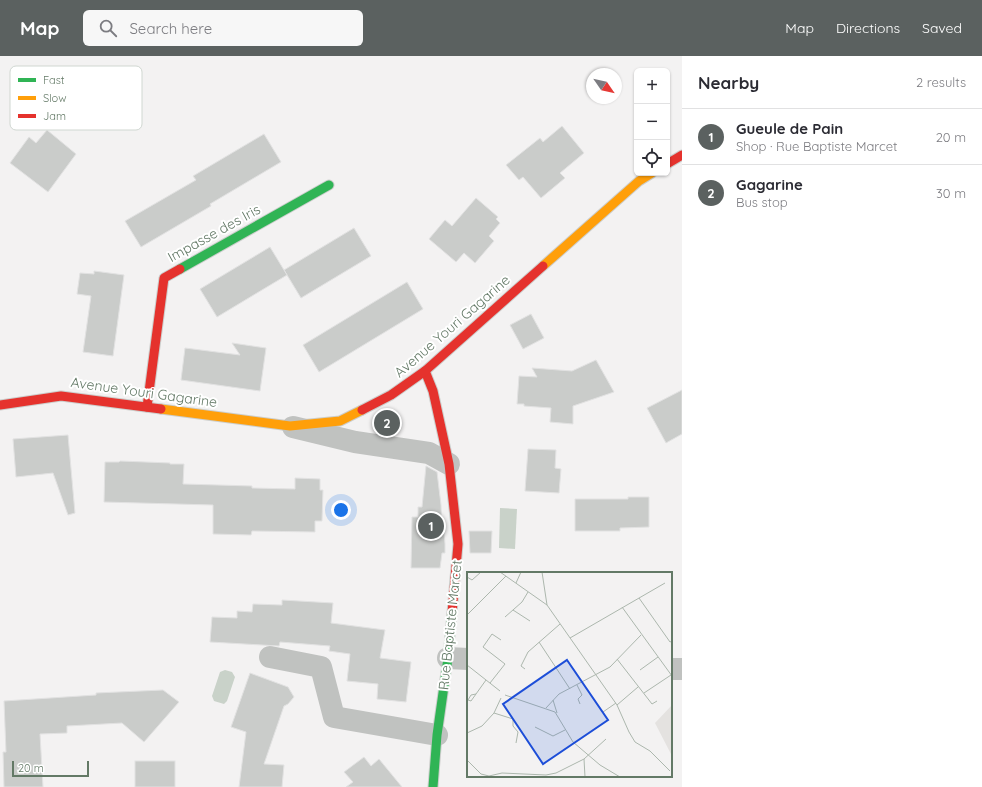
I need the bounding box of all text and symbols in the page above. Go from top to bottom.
search box [83,10,363,46]
text: Map [20,16,59,40]
icon: search [97,17,119,39]
text: Search here [129,19,212,38]
text: Map [785,19,814,37]
text: Directions [836,19,900,37]
text: Saved [922,19,962,37]
legend [10,66,142,130]
north arrow [586,68,622,104]
map controls [634,68,670,176]
button: + [634,68,670,104]
text: Nearby [698,72,759,93]
text: Fast [43,73,65,87]
text: 2 results [916,74,966,90]
text: Slow [43,91,67,105]
button: − [634,104,670,140]
text: Jam [43,109,66,123]
text: Gueule de Pain [736,119,843,138]
text: 1 [708,129,714,145]
text: 20 m [936,129,966,145]
text: Shop · Rue Baptiste Marcet [736,138,898,154]
button: locate [634,140,670,176]
text: Gagarine [736,175,803,194]
text: 2 [707,185,715,201]
text: 30 m [936,185,966,201]
text: Bus stop [736,194,788,210]
street label: Impasse des Iris [164,200,264,266]
street label: Avenue Youri Gagarine [390,271,514,381]
street label: Avenue Youri Gagarine [70,373,218,411]
pin: 2 [374,408,400,438]
your location [331,500,351,520]
pin: 1 [418,511,444,541]
street label: Rue Baptiste Marcet [434,559,466,691]
inset map [467,572,672,777]
scale bar [12,759,89,778]
text: 20 m [18,761,44,775]

